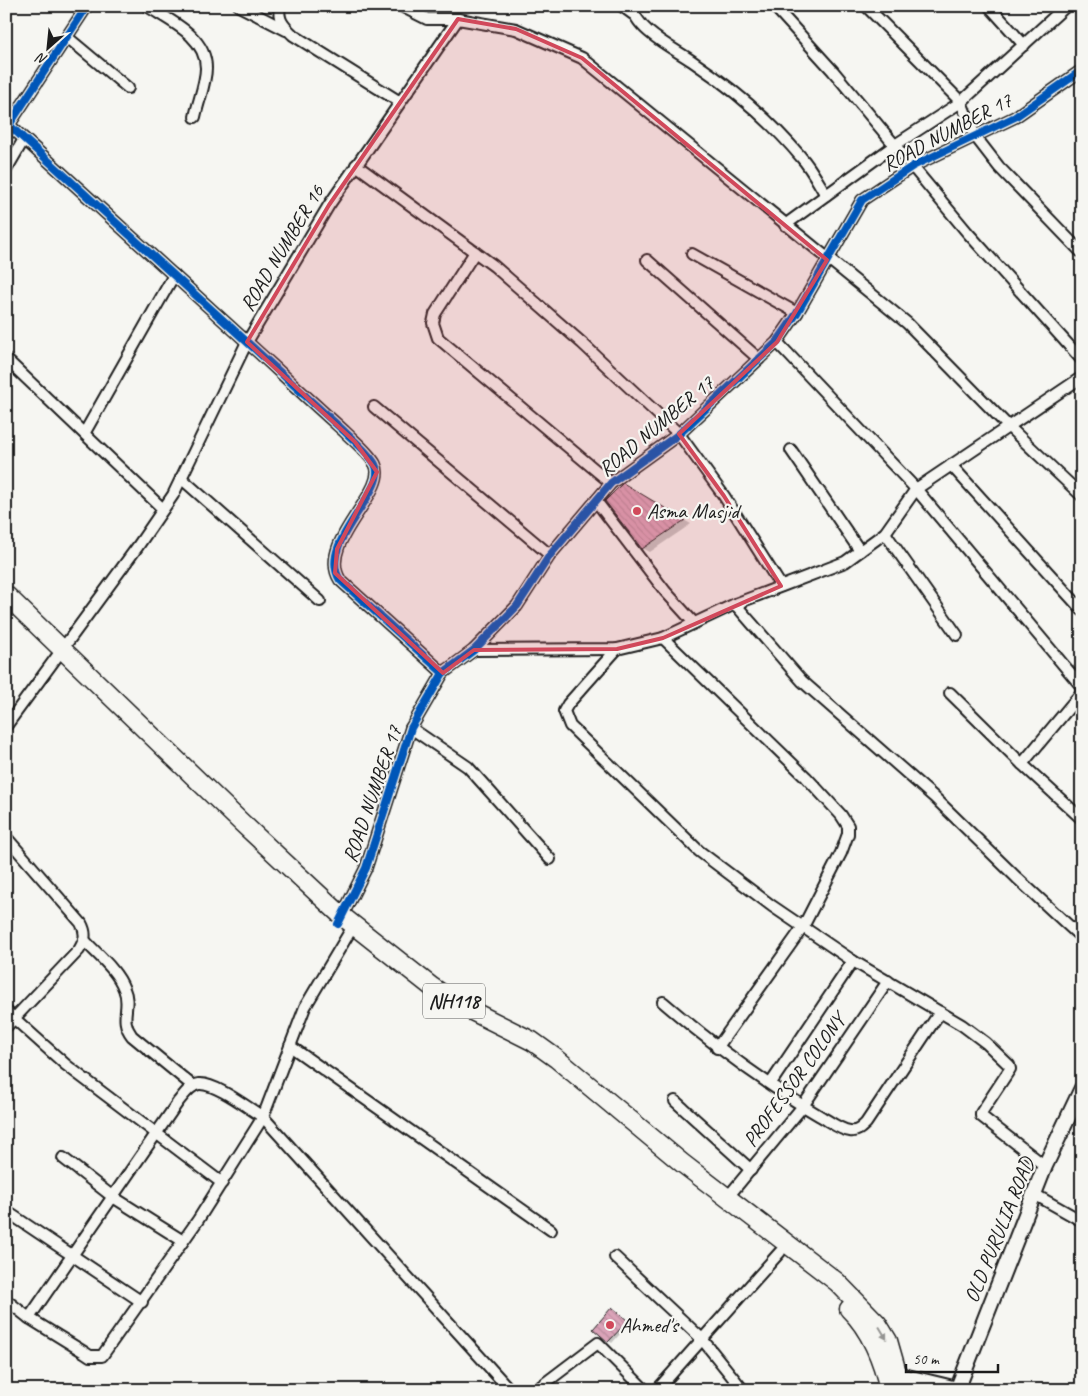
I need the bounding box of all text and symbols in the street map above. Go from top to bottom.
north arrow [22,22,72,72]
text: N [33,49,50,69]
street label: ROAD NUMBER 17 [878,86,1017,177]
street label: ROAD NUMBER 16 [234,180,330,316]
street label: ROAD NUMBER 17 [593,369,720,482]
place label: Asma Masjid [647,498,743,524]
marker: Asma Masjid [631,505,643,517]
street label: ROAD NUMBER 17 [336,721,408,866]
road number: NH118 [423,984,485,1018]
street label: PROFESSOR COLONY [737,1005,854,1152]
street label: OLD PURULIA ROAD [958,1152,1041,1306]
place label: Ahmed's [620,1312,680,1338]
marker: Ahmed's [604,1319,616,1331]
one-way arrow [879,1327,888,1340]
scale bar [906,1341,998,1373]
text: 50 m [913,1350,940,1369]

